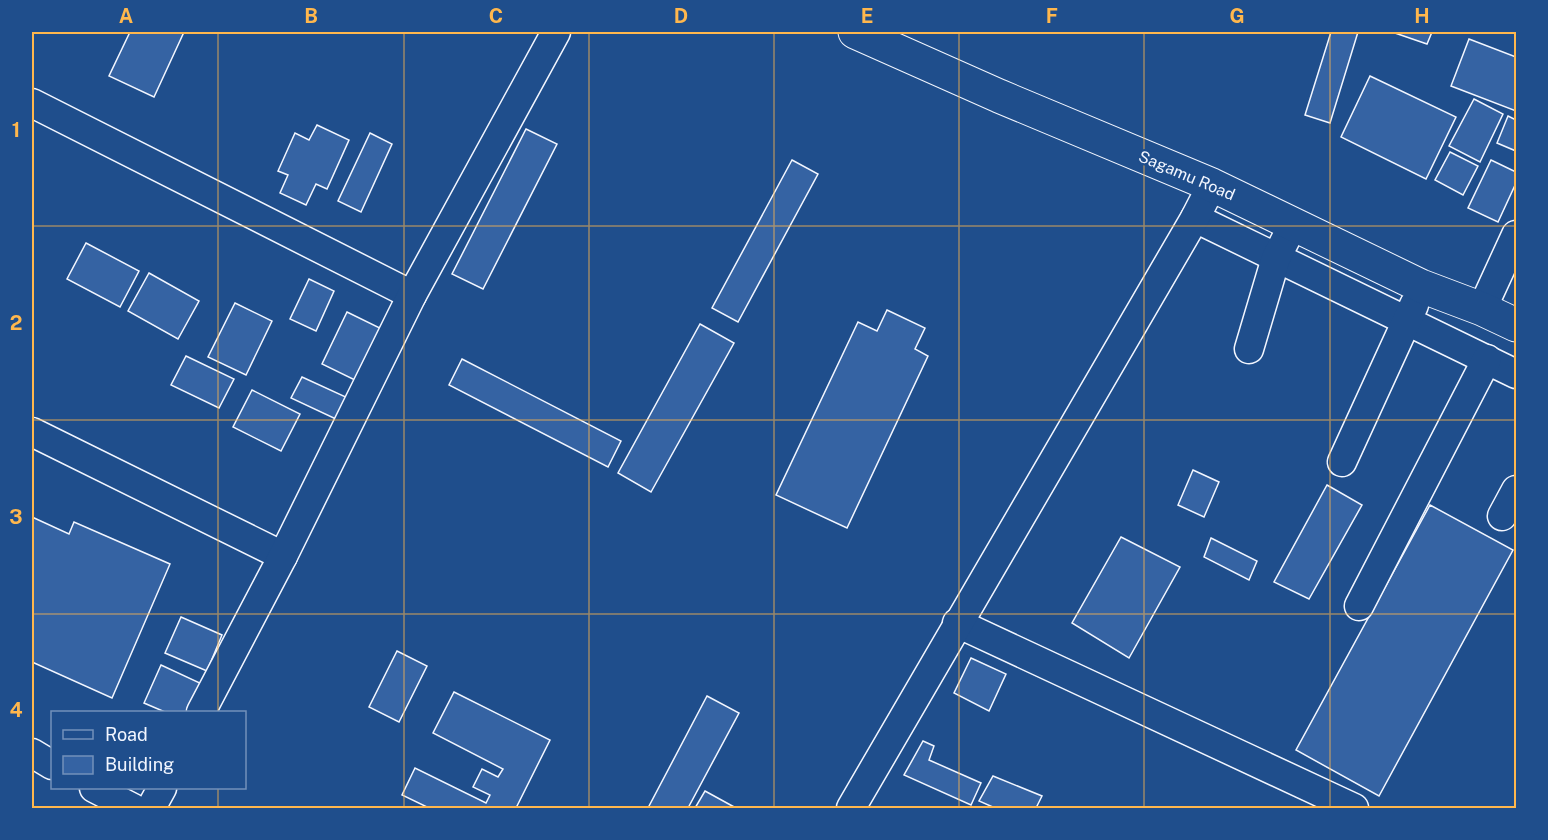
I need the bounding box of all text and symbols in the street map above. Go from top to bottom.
text: A [119,4,133,28]
text: B [304,4,318,28]
text: C [489,4,503,28]
text: D [674,4,688,28]
text: E [861,4,873,28]
text: F [1046,4,1058,28]
text: G [1229,4,1245,28]
text: H [1414,4,1430,28]
text: 1 [12,118,20,142]
street label: Sagamu Road [1136,147,1238,204]
text: 2 [10,311,22,335]
text: 3 [9,505,23,529]
text: 4 [9,698,23,722]
legend [51,711,246,789]
text: Road [105,724,148,745]
text: Building [105,754,174,775]

